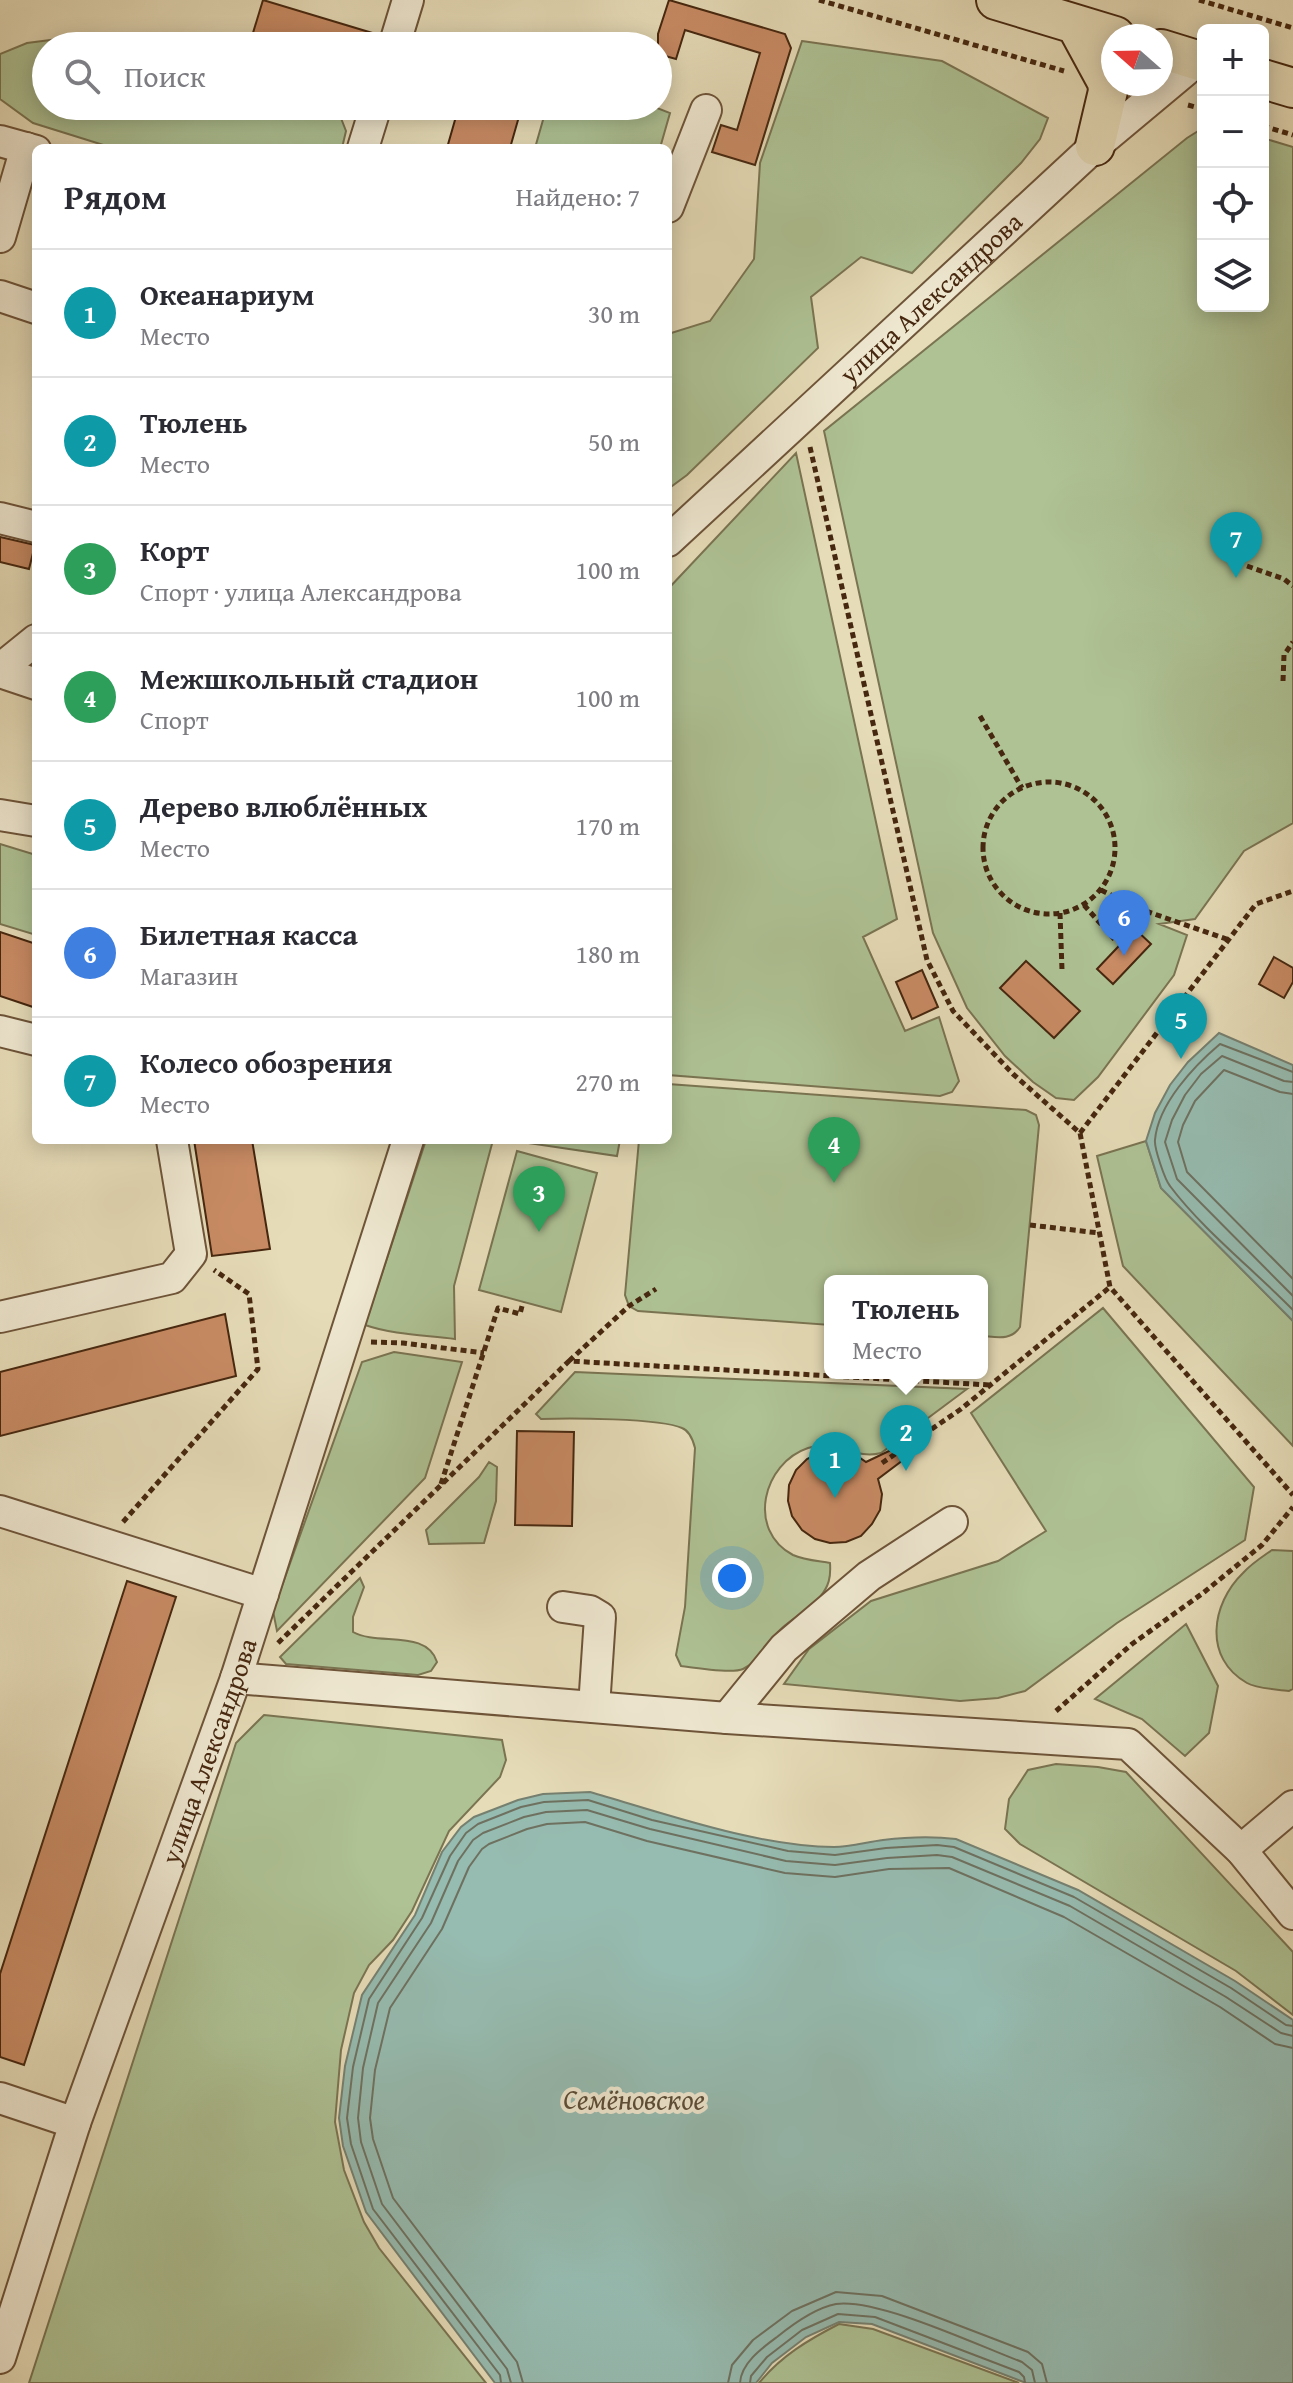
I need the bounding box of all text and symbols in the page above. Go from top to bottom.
north arrow [1101,24,1173,96]
map controls [1197,24,1269,312]
button: + [1197,24,1269,96]
search box [32,32,672,120]
icon: search [60,54,104,98]
text: Поиск [124,54,206,98]
button: − [1197,96,1269,168]
button: locate [1197,168,1269,240]
text: Рядом [64,172,167,221]
text: Найдено: 7 [516,177,640,216]
street label: улица Александрова [829,202,1031,393]
button: layers [1197,240,1269,312]
text: Океанариум [140,272,314,316]
text: 1 [83,294,97,333]
text: 30 m [588,294,640,333]
text: Место [140,316,210,355]
text: Тюлень [140,400,248,444]
text: 2 [83,422,97,461]
text: 50 m [588,422,640,461]
text: Место [140,444,210,483]
pin: 7 [1210,512,1262,578]
text: Корт [140,528,209,572]
text: 3 [83,550,97,589]
text: 100 m [575,550,640,589]
text: Спорт · улица Александрова [140,572,462,611]
text: Межшкольный стадион [140,656,478,700]
text: 4 [83,678,97,717]
text: 100 m [575,678,640,717]
text: Спорт [140,700,209,739]
text: Дерево влюблённых [140,784,427,828]
text: 5 [83,806,97,845]
text: 170 m [575,806,640,845]
text: Место [140,828,210,867]
pin: 6 [1098,890,1150,956]
text: Билетная касса [140,912,358,956]
text: 6 [83,934,97,973]
text: 180 m [575,934,640,973]
text: Магазин [140,956,238,995]
pin: 5 [1155,993,1207,1059]
text: Колесо обозрения [140,1040,392,1084]
text: 7 [83,1062,97,1101]
text: 270 m [575,1062,640,1101]
text: Место [140,1084,210,1123]
pin: 4 [808,1117,860,1183]
pin: 3 [513,1166,565,1232]
popup [824,1275,988,1379]
text: Тюлень [852,1286,960,1330]
text: Место [852,1330,922,1369]
pin: 2 [880,1405,932,1471]
pin: 1 [809,1432,861,1498]
your location [712,1558,752,1598]
street label: улица Александрова [150,1632,267,1870]
water label: Семёновское [563,2078,705,2119]

